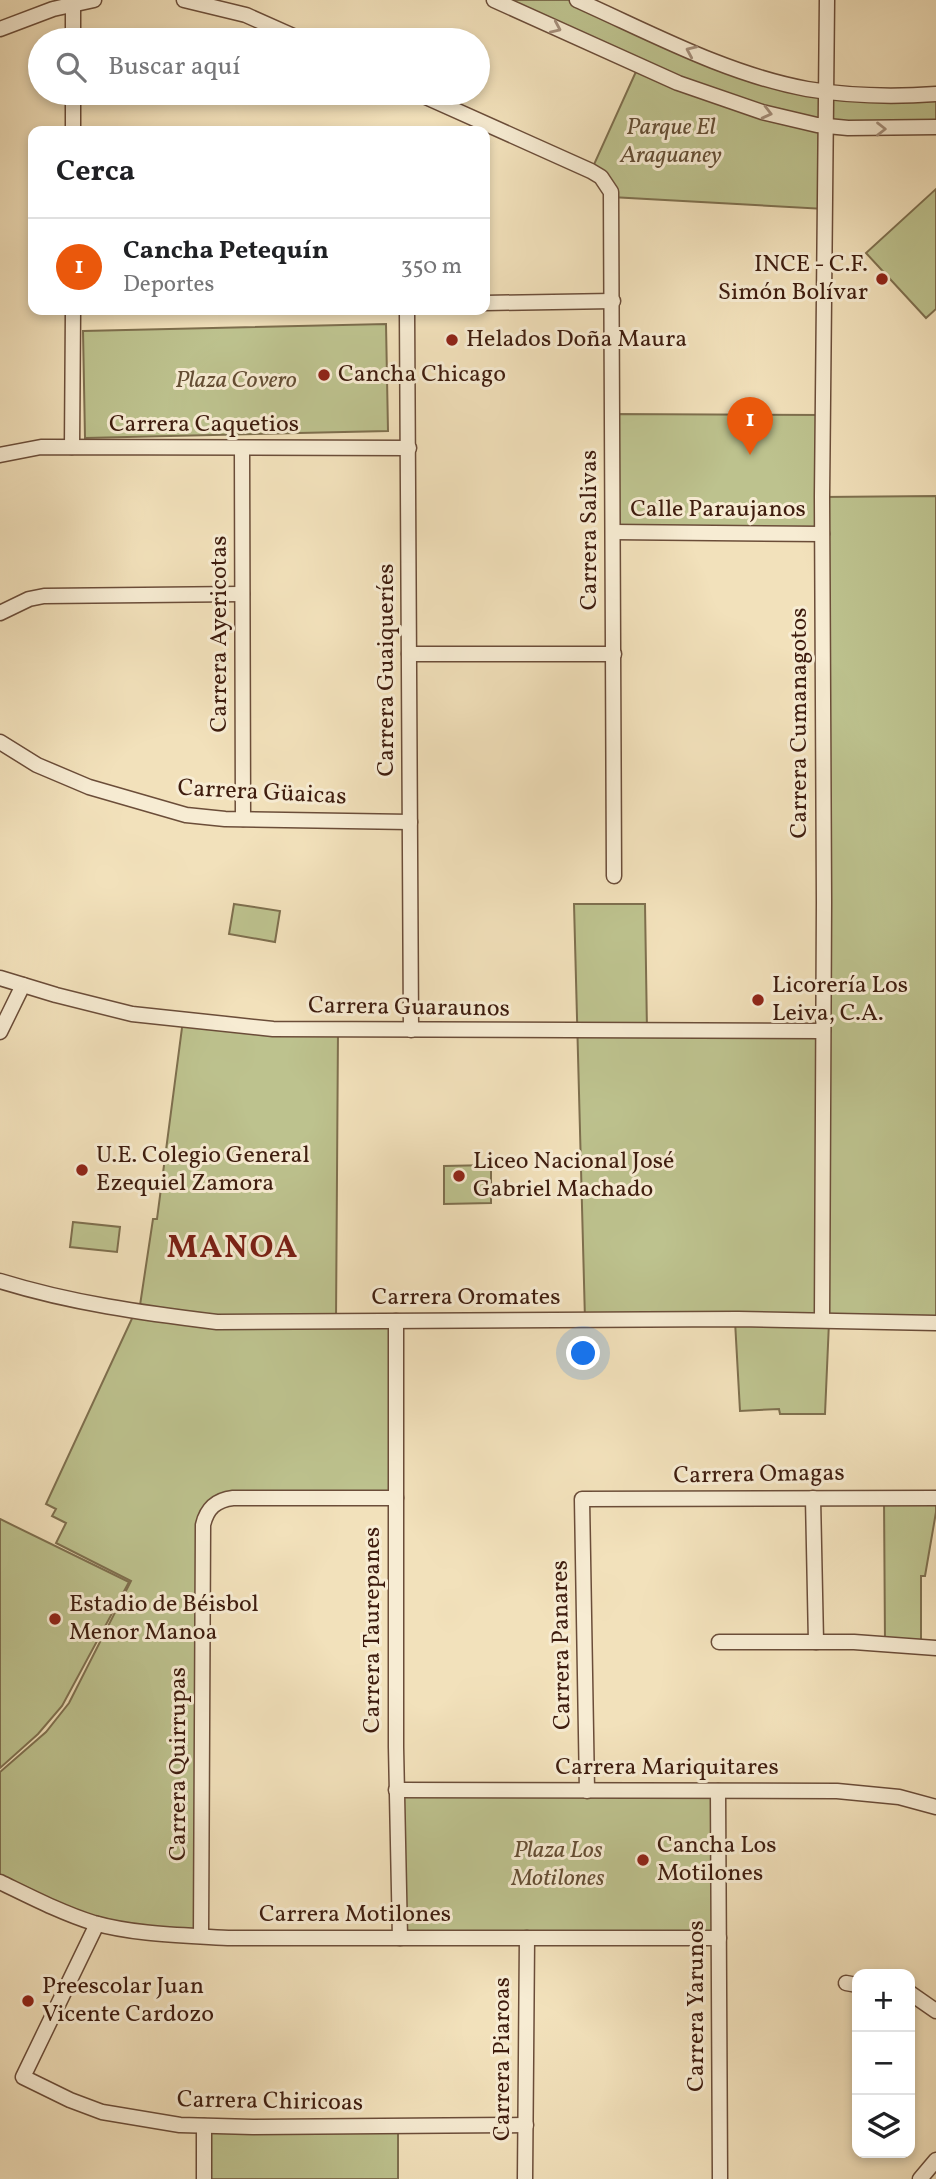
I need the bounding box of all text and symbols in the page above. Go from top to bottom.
one-way arrow [549,20,561,34]
search box [28,28,490,105]
one-way arrow [686,45,698,59]
icon: search [52,48,90,86]
text: Buscar aquí [108,49,240,85]
one-way arrow [761,105,773,119]
park label: Parque El Araguaney [619,111,722,173]
one-way arrow [876,121,887,137]
text: Cerca [56,151,135,193]
text: Cancha Petequín [123,233,329,269]
place label: INCE - C.F. Simón Bolívar [718,248,868,310]
text: 1 [74,251,84,283]
text: 350 m [401,251,462,283]
text: Deportes [123,269,214,301]
marker: INCE - C.F. Simón Bolívar [874,271,890,287]
place label: Helados Doña Maura [466,323,687,357]
marker: Helados Doña Maura [444,332,460,348]
place label: Cancha Chicago [338,358,506,392]
park label: Plaza Covero [175,364,297,398]
marker: Cancha Chicago [316,367,332,383]
pin: 1 [727,397,773,455]
street label: Carrera Caquetios [109,408,299,442]
street label: Carrera Salivas [573,450,607,610]
street label: Calle Paraujanos [630,493,806,527]
street label: Carrera Ayericotas [203,536,237,732]
street label: Carrera Guaiqueríes [370,563,404,777]
street label: Carrera Cumanagotos [783,608,817,838]
street label: Carrera Güaicas [177,772,347,814]
place label: Licorería Los Leiva, C.A. [772,969,908,1031]
street label: Carrera Guaraunos [308,989,510,1027]
marker: Licorería Los Leiva, C.A. [750,992,766,1008]
place label: U.E. Colegio General Ezequiel Zamora [96,1139,310,1201]
place label: Liceo Nacional José Gabriel Machado [473,1145,674,1207]
marker: U.E. Colegio General Ezequiel Zamora [74,1162,90,1178]
marker: Liceo Nacional José Gabriel Machado [451,1168,467,1184]
district label: MANOA [167,1227,299,1271]
street label: Carrera Oromates [372,1281,560,1315]
your location [566,1336,600,1370]
street label: Carrera Omagas [673,1457,845,1493]
street label: Carrera Taurepanes [356,1527,390,1733]
street label: Carrera Panares [544,1560,580,1730]
place label: Estadio de Béisbol Menor Manoa [69,1588,259,1650]
marker: Estadio de Béisbol Menor Manoa [47,1611,63,1627]
street label: Carrera Quirrupas [162,1667,196,1861]
street label: Carrera Mariquitares [555,1751,779,1785]
place label: Cancha Los Motilones [657,1829,777,1891]
park label: Plaza Los Motilones [510,1834,605,1896]
marker: Cancha Los Motilones [635,1852,651,1868]
street label: Carrera Motilones [259,1898,451,1932]
street label: Carrera Yarunos [680,1920,714,2092]
map controls [852,1969,915,2158]
button: + [852,1969,915,2032]
place label: Preescolar Juan Vicente Cardozo [42,1970,214,2032]
street label: Carrera Piaroas [486,1977,520,2141]
marker: Preescolar Juan Vicente Cardozo [20,1993,36,2009]
button: − [852,2032,915,2095]
street label: Carrera Chiricoas [177,2083,363,2121]
button: layers [852,2095,915,2158]

